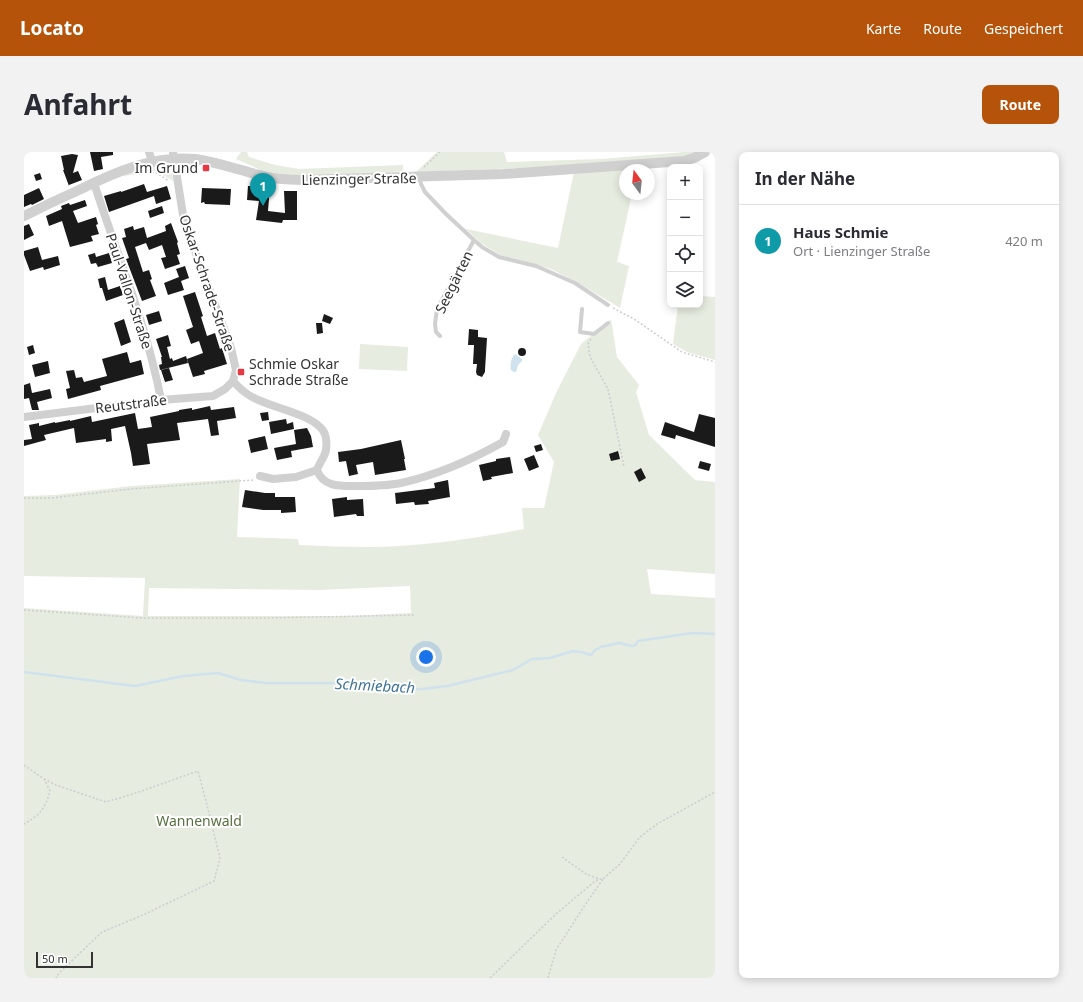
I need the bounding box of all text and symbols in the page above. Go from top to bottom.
text: Locato [20,15,84,41]
text: Karte [866,19,901,38]
text: Route [923,19,962,38]
text: Gespeichert [984,19,1063,38]
text: Anfahrt [24,85,132,123]
button: Route [982,85,1059,124]
place label: Im Grund [135,158,198,177]
marker: Im Grund [201,163,211,173]
north arrow [619,164,655,200]
map controls [667,164,703,308]
button: + [667,164,703,200]
text: In der Nähe [755,167,855,190]
street label: Lienzinger Straße [301,168,417,189]
pin: 1 [250,173,276,206]
button: − [667,200,703,236]
street label: Oskar-Schrade-Straße [175,212,240,354]
text: Haus Schmie [793,222,888,242]
street label: Paul-Vallon-Straße [102,230,157,351]
text: 1 [764,232,772,250]
text: 420 m [1005,232,1043,250]
button: locate [667,236,703,272]
text: Ort · Lienzinger Straße [793,242,930,260]
street label: Seegärten [430,247,477,316]
button: layers [667,272,703,308]
place label: Schmie Oskar Schrade Straße [249,354,348,389]
marker: Schmie Oskar Schrade Straße [236,367,246,377]
street label: Reutstraße [94,390,168,417]
your location [416,647,436,667]
water label: Schmiebach [334,673,416,697]
park label: Wannenwald [156,811,242,830]
scale bar [36,950,93,969]
text: 50 m [42,951,68,966]

